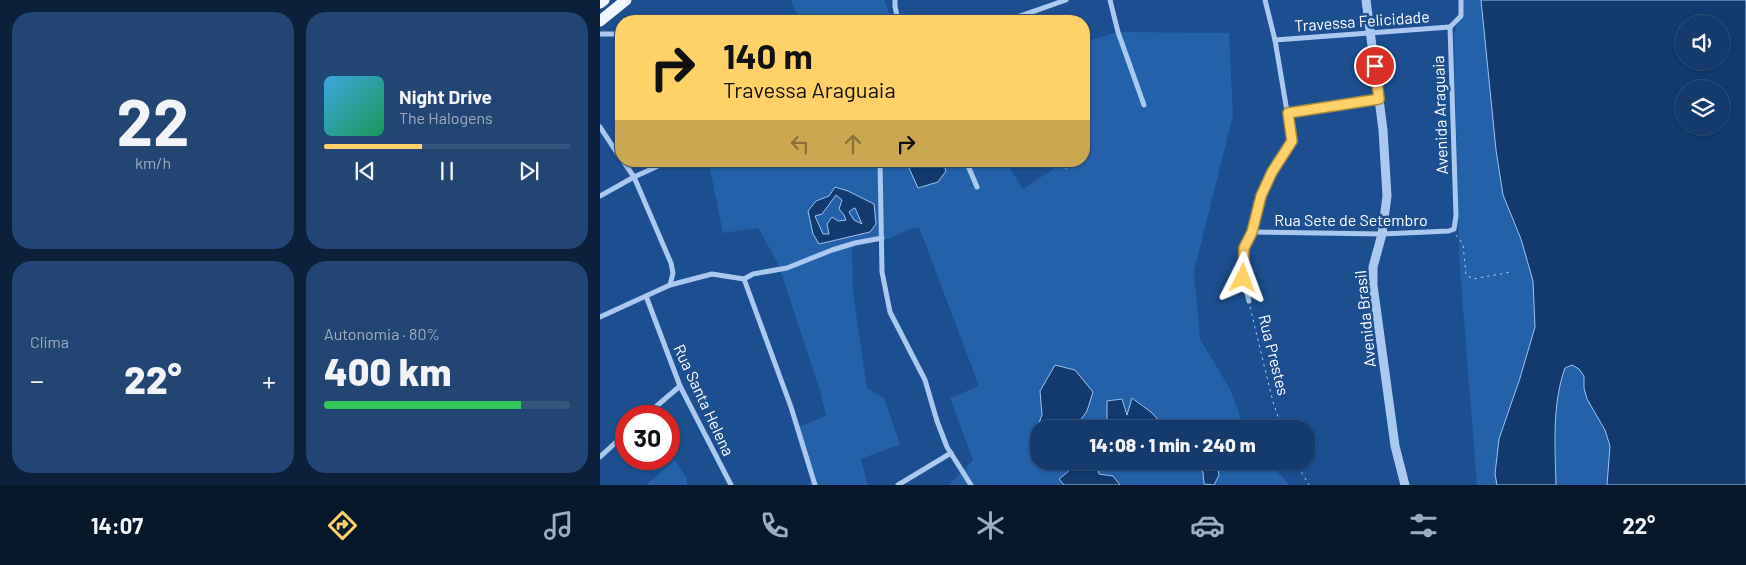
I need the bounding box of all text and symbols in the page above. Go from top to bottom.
street label: Travessa Felicidade [1294,6,1430,35]
map controls [1675,15,1730,135]
button: sound [1675,15,1730,70]
text: 140 m [723,34,813,76]
icon: right [640,35,705,100]
pin [1354,45,1396,87]
icon: arrive [1361,52,1389,80]
street label: Avenida Araguaia [1428,55,1451,175]
text: Travessa Araguaia [723,76,896,102]
button: layers [1675,80,1730,135]
text: 22 [117,81,189,159]
text: Night Drive [399,85,492,108]
text: The Halogens [399,108,493,127]
icon: left [786,130,814,158]
icon: ahead [839,130,867,158]
icon: right [892,130,920,158]
text: km/h [135,153,171,172]
icon: previous [351,157,379,185]
icon: pause [433,157,461,185]
icon: next [515,157,543,185]
street label: Rua Sete de Setembro [1274,210,1428,229]
position arrow [1216,251,1268,303]
street label: Avenida Brasil [1350,270,1379,368]
street label: Rua Prestes [1255,312,1294,397]
text: Autonomia · 80% [324,324,440,343]
text: Clima [30,332,69,351]
street label: Rua Santa Helena [670,341,739,459]
text: 400 km [324,348,451,394]
text: 22° [124,356,182,402]
text: − [30,363,44,397]
text: + [262,363,276,397]
speed limit sign: 30 [615,405,680,470]
text: 14:08 · 1 min · 240 m [1089,433,1256,456]
icon: directions [325,508,360,543]
icon: music [541,508,576,543]
icon: phone [757,508,792,543]
icon: climate [973,508,1008,543]
icon: car [1190,508,1225,543]
icon: filters [1406,508,1441,543]
text: 14:07 [91,512,143,538]
text: 22° [1622,512,1655,538]

